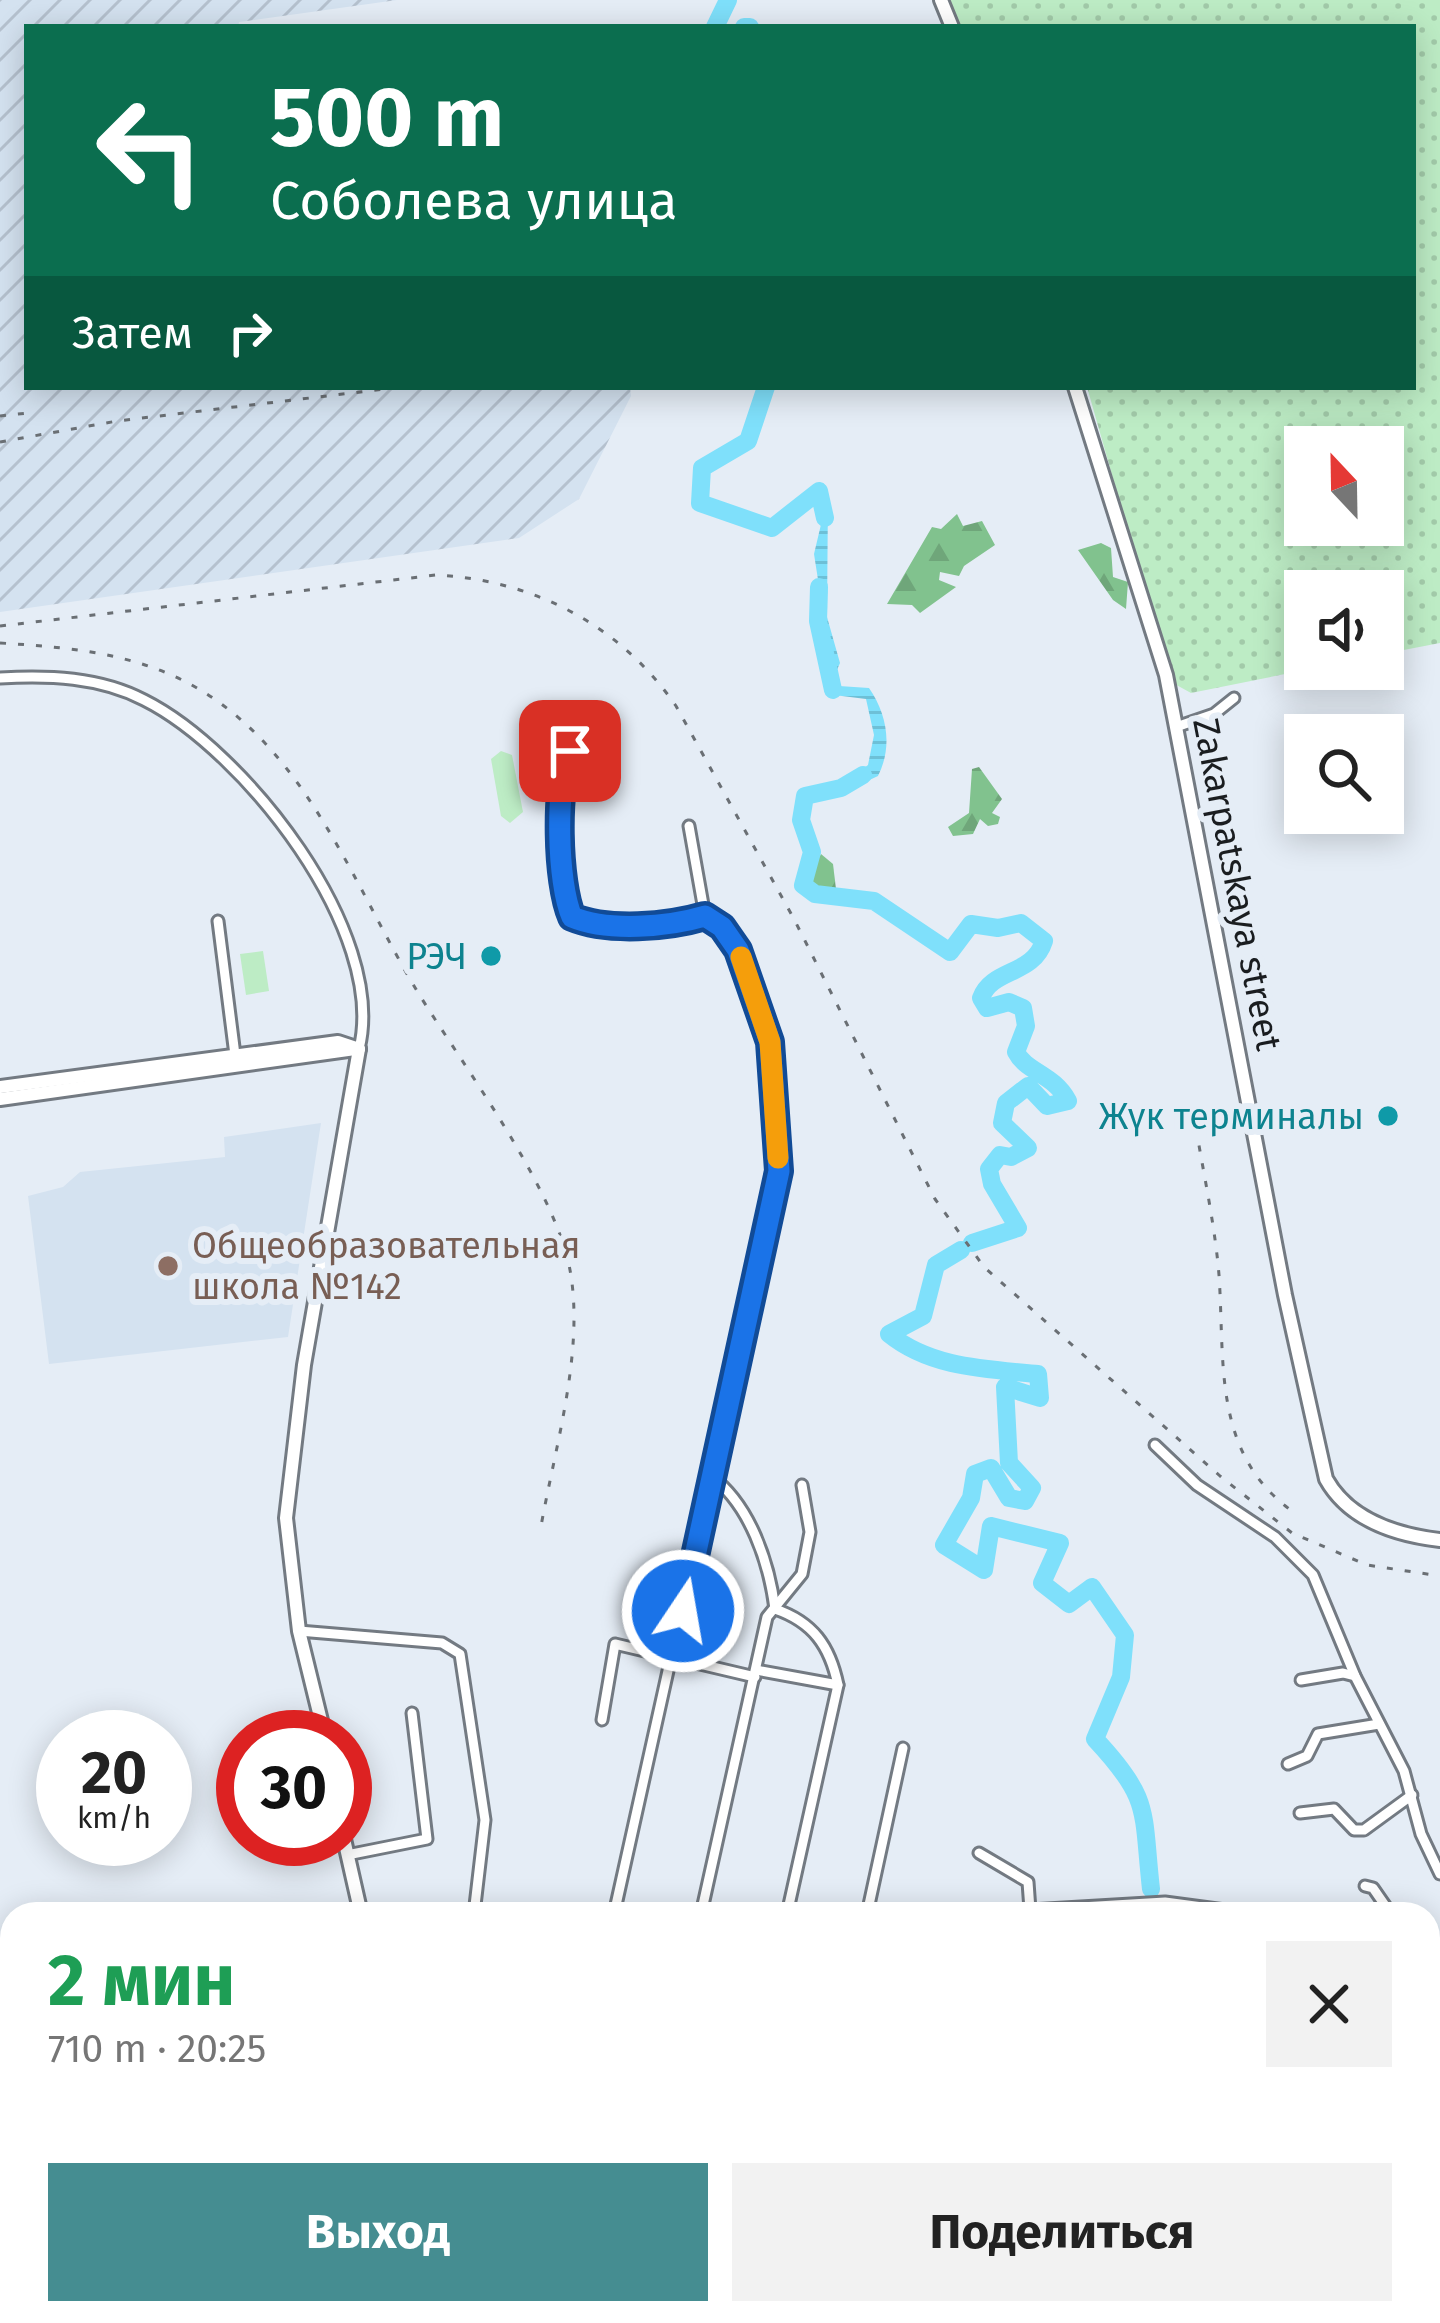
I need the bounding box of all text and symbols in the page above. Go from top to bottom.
text: 500 m [270,67,504,168]
icon: left [72,72,228,228]
text: Соболева улица [270,169,678,233]
icon: right [217,300,283,366]
text: Затем [72,306,193,360]
north arrow [1284,426,1404,546]
map controls [1284,426,1404,834]
button: sound [1284,570,1404,690]
pin [519,700,621,802]
street label: Zakarpatskaya street [1183,714,1291,1054]
button: search [1284,714,1404,834]
icon: arrive [537,718,603,784]
place label: РЭЧ [406,935,467,979]
marker: РЭЧ [478,943,504,969]
place label: Жүк терминалы [1099,1095,1364,1139]
marker: Жүк терминалы [1375,1103,1401,1129]
place label: Общеобразовательная школа №142 [192,1224,581,1309]
marker: Общеобразовательная школа №142 [155,1253,181,1279]
position arrow [620,1548,746,1674]
speed limit sign: 30 [216,1710,372,1866]
text: 20 [81,1737,147,1809]
text: km/h [77,1800,151,1836]
text: 2 мин [48,1938,235,2024]
button: close [1266,1941,1392,2067]
text: 710 m · 20:25 [48,2026,266,2072]
button: Выход [48,2163,708,2301]
button: Поделиться [732,2163,1392,2301]

